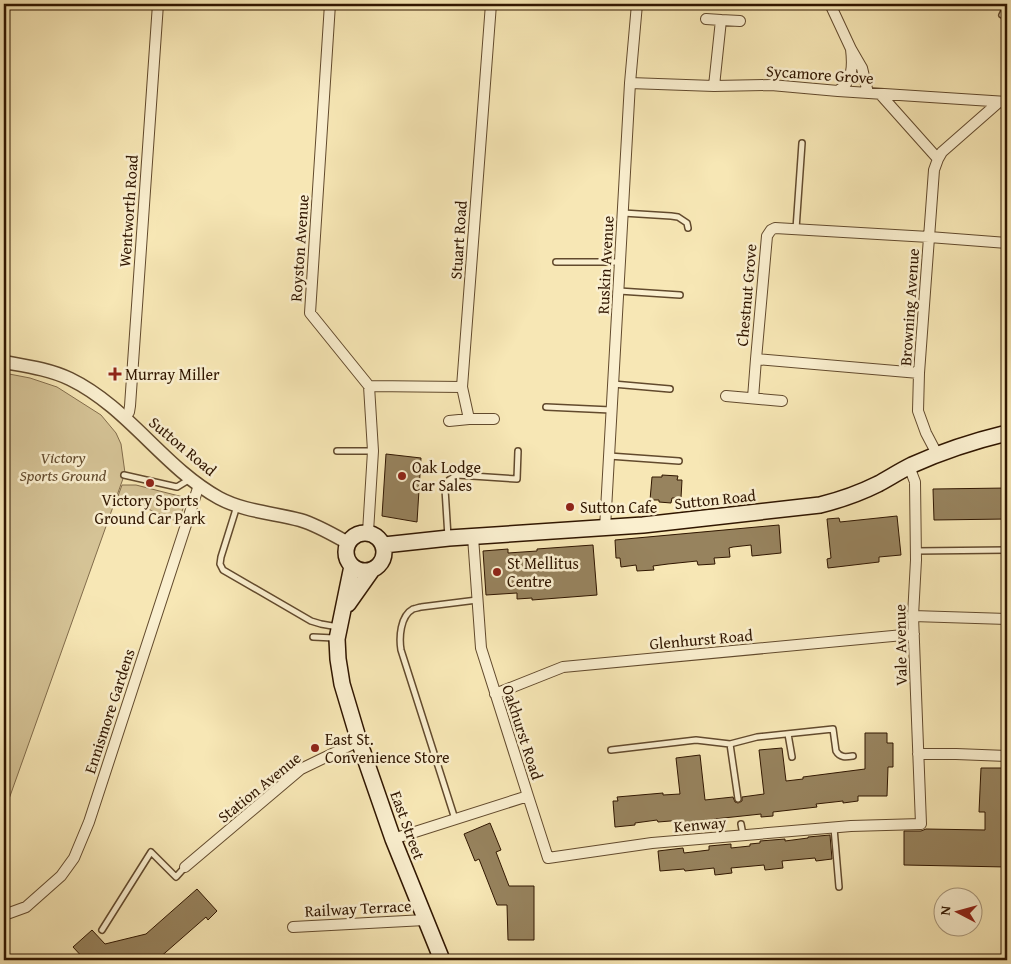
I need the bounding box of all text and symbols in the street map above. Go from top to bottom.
street label: Sycamore Grove [765,58,875,90]
street label: Wentworth Road [112,154,144,268]
street label: Royston Avenue [283,194,315,302]
street label: Stuart Road [443,199,473,280]
street label: Ruskin Avenue [590,215,620,315]
street label: Chestnut Grove [730,243,762,347]
street label: Browning Avenue [893,247,925,367]
place label: Murray Miller [125,362,220,386]
marker: Murray Miller [109,368,121,380]
street label: Sutton Road [144,410,222,482]
park label: Victory Sports Ground [20,445,107,487]
place label: Oak Lodge Car Sales [412,455,481,497]
marker: Oak Lodge Car Sales [396,470,408,482]
marker: Victory Sports Ground Car Park [144,477,156,489]
street label: Sutton Road [673,483,757,515]
place label: Victory Sports Ground Car Park [95,488,206,530]
place label: Sutton Cafe [580,495,657,519]
marker: Sutton Cafe [564,501,576,513]
place label: St Mellitus Centre [507,551,579,593]
marker: St Mellitus Centre [491,566,503,578]
street label: Vale Avenue [887,604,913,686]
street label: Glenhurst Road [648,622,754,655]
street label: Ennismore Gardens [77,645,141,777]
street label: Oakhurst Road [496,681,550,783]
place label: East St. Convenience Store [325,727,450,769]
marker: East St. Convenience Store [309,742,321,754]
street label: Station Avenue [212,746,306,828]
street label: East Street [384,787,432,863]
street label: Kenway [673,810,727,838]
north arrow [934,886,984,936]
street label: Railway Terrace [304,893,412,923]
text: N [935,904,956,916]

